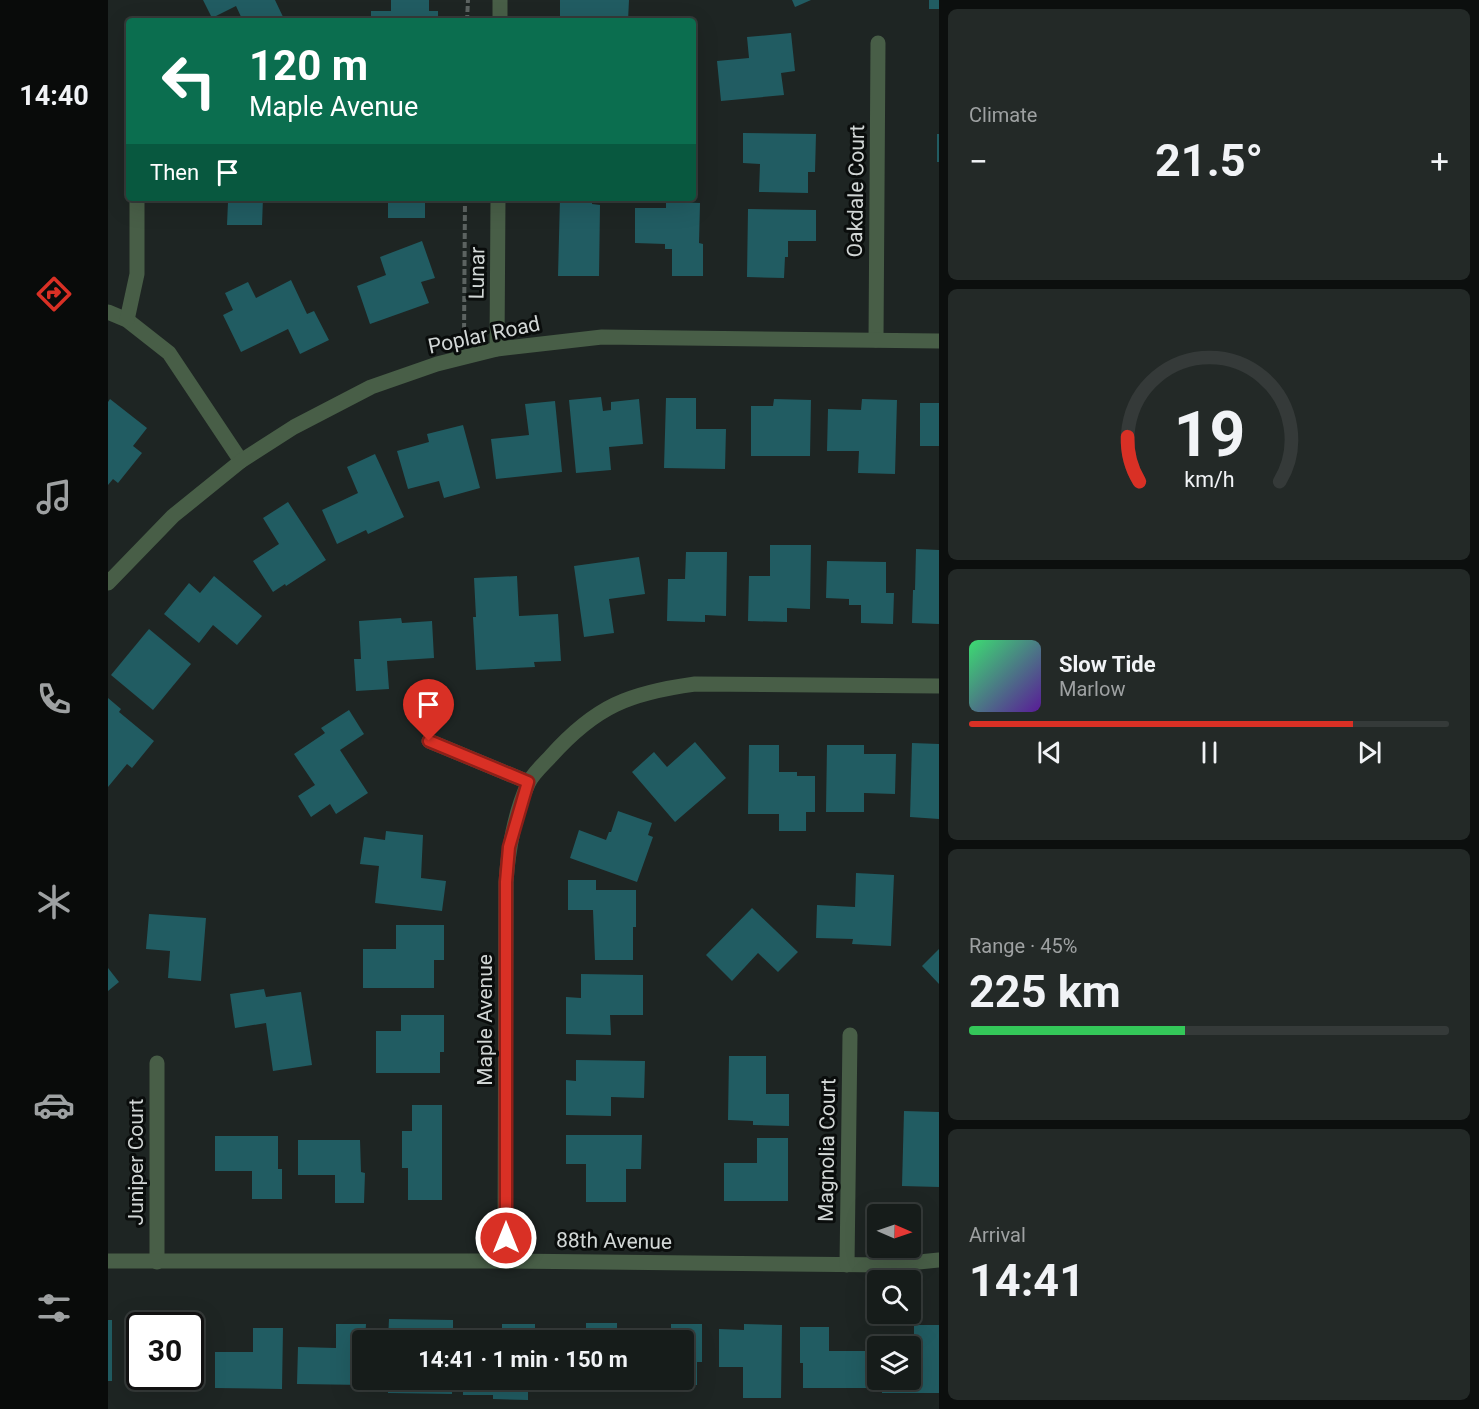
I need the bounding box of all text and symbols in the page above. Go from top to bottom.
text: 120 m [249,41,368,90]
icon: left [150,42,228,120]
text: 14:40 [19,80,89,112]
text: Maple Avenue [249,91,418,123]
text: Climate [969,103,1037,127]
street label: Oakdale Court [843,124,869,258]
text: 21.5° [1155,134,1263,187]
text: − [969,142,988,181]
text: + [1430,142,1449,181]
icon: arrive [211,156,244,189]
text: Then [150,160,199,185]
street label: Lunar [465,247,489,299]
icon: directions [33,273,75,315]
street label: Poplar Road [426,311,542,359]
text: 19 [1173,398,1245,471]
text: km/h [1184,467,1234,492]
icon: music [33,476,75,518]
text: Slow Tide [1059,652,1156,677]
text: Marlow [1059,677,1125,701]
icon: phone [33,678,75,720]
pin [403,679,454,741]
icon: arrive [412,688,445,721]
icon: previous [1033,736,1066,769]
icon: pause [1193,736,1226,769]
icon: next [1353,736,1386,769]
icon: climate [33,881,75,923]
text: Range · 45% [969,934,1077,958]
street label: Maple Avenue [473,954,497,1086]
text: 225 km [969,965,1121,1018]
street label: Magnolia Court [814,1078,840,1222]
icon: car [33,1084,75,1126]
street label: Juniper Court [124,1098,148,1225]
north arrow [867,1204,921,1258]
map controls [867,1204,921,1390]
position arrow [474,1206,538,1270]
text: Arrival [969,1223,1026,1247]
street label: 88th Avenue [556,1228,672,1254]
text: 14:41 [969,1254,1085,1307]
button: search [867,1270,921,1324]
icon: filters [33,1287,75,1329]
speed limit sign: 30 [126,1312,204,1390]
button: layers [867,1336,921,1390]
text: 14:41 · 1 min · 150 m [418,1347,628,1372]

